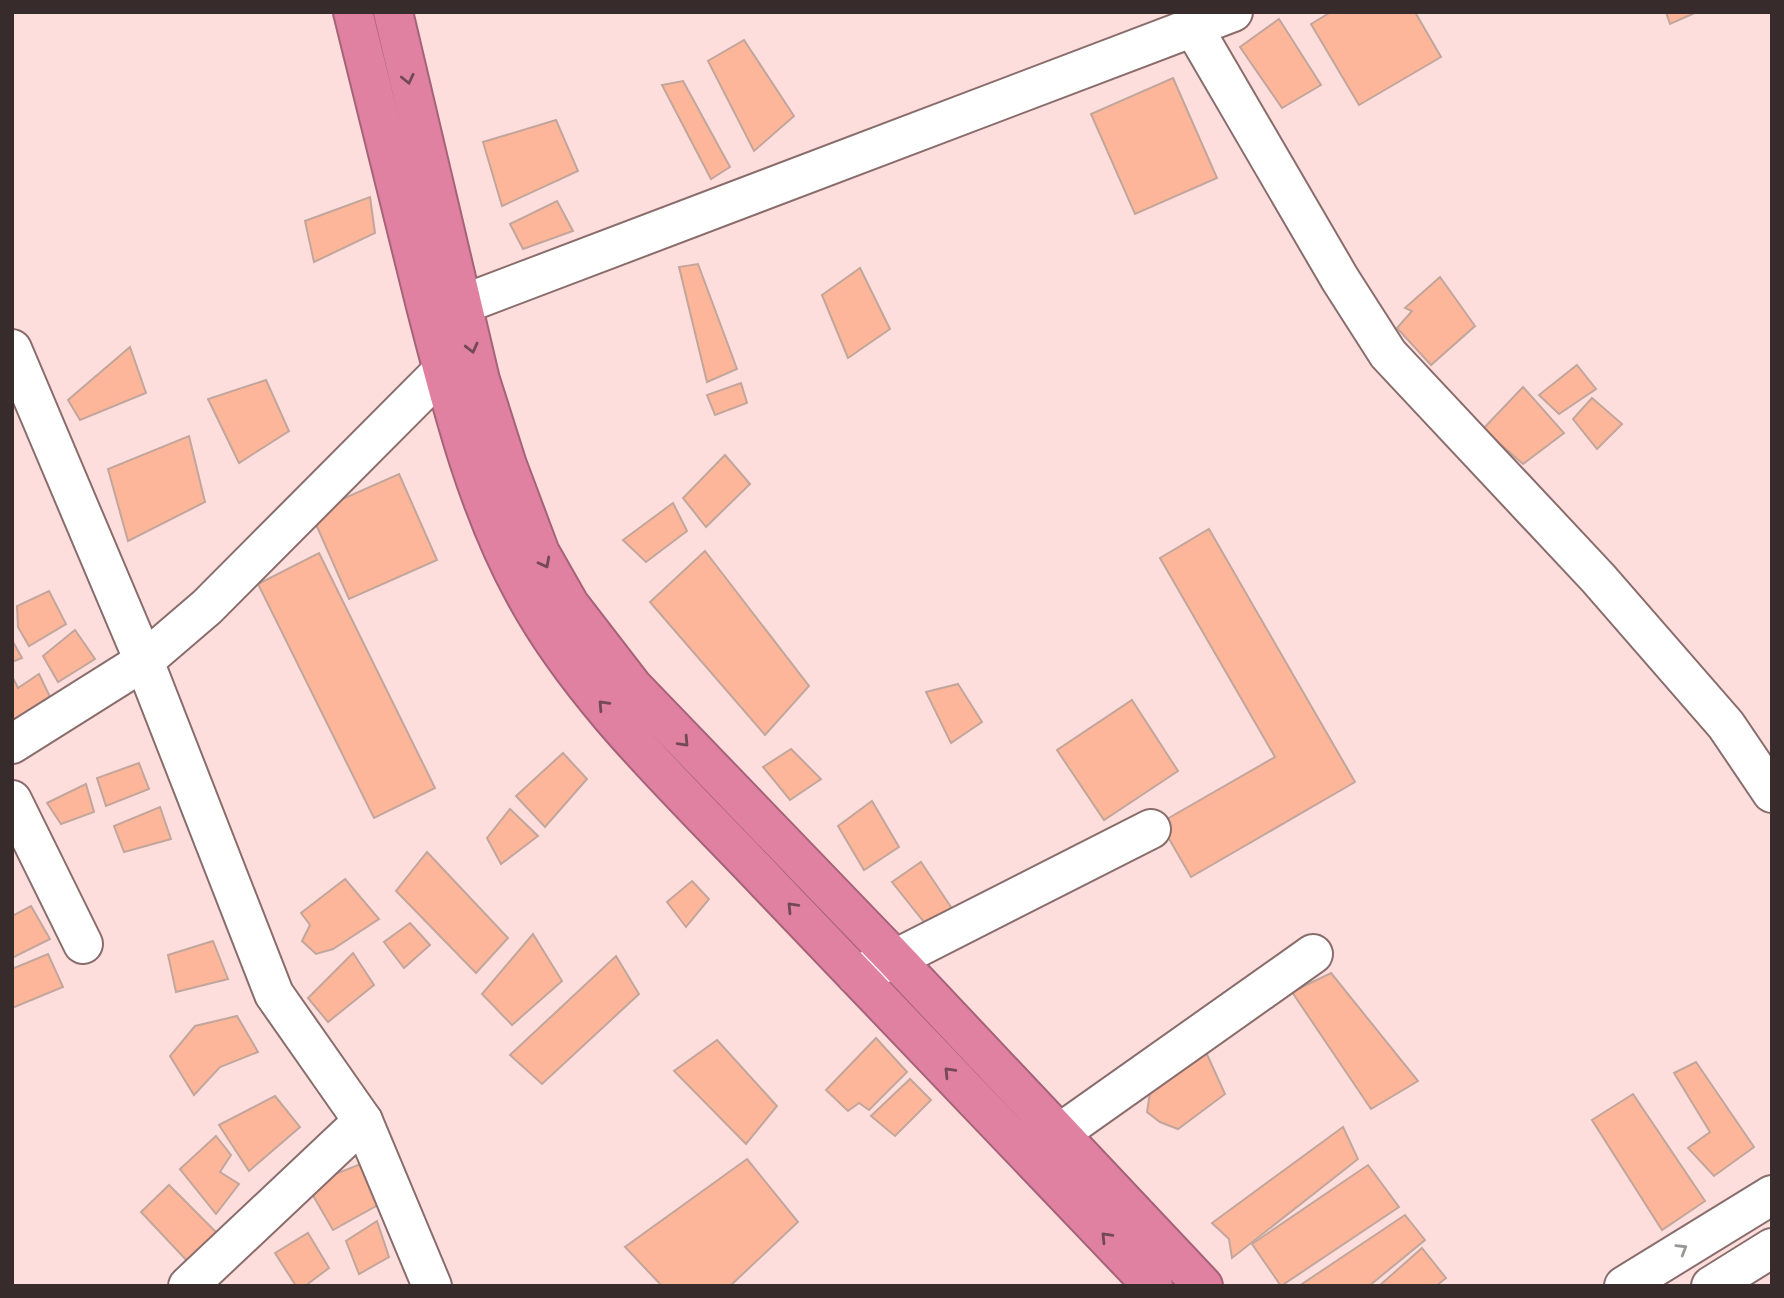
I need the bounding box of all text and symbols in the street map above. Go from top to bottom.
one-way arrow [400,73,414,85]
one-way arrow [464,342,478,354]
one-way arrow [537,555,551,568]
one-way arrow [599,700,611,713]
one-way arrow [676,734,689,747]
one-way arrow [787,902,800,915]
one-way arrow [944,1067,957,1080]
one-way arrow [1101,1232,1114,1245]
one-way arrow [1674,1245,1687,1258]

